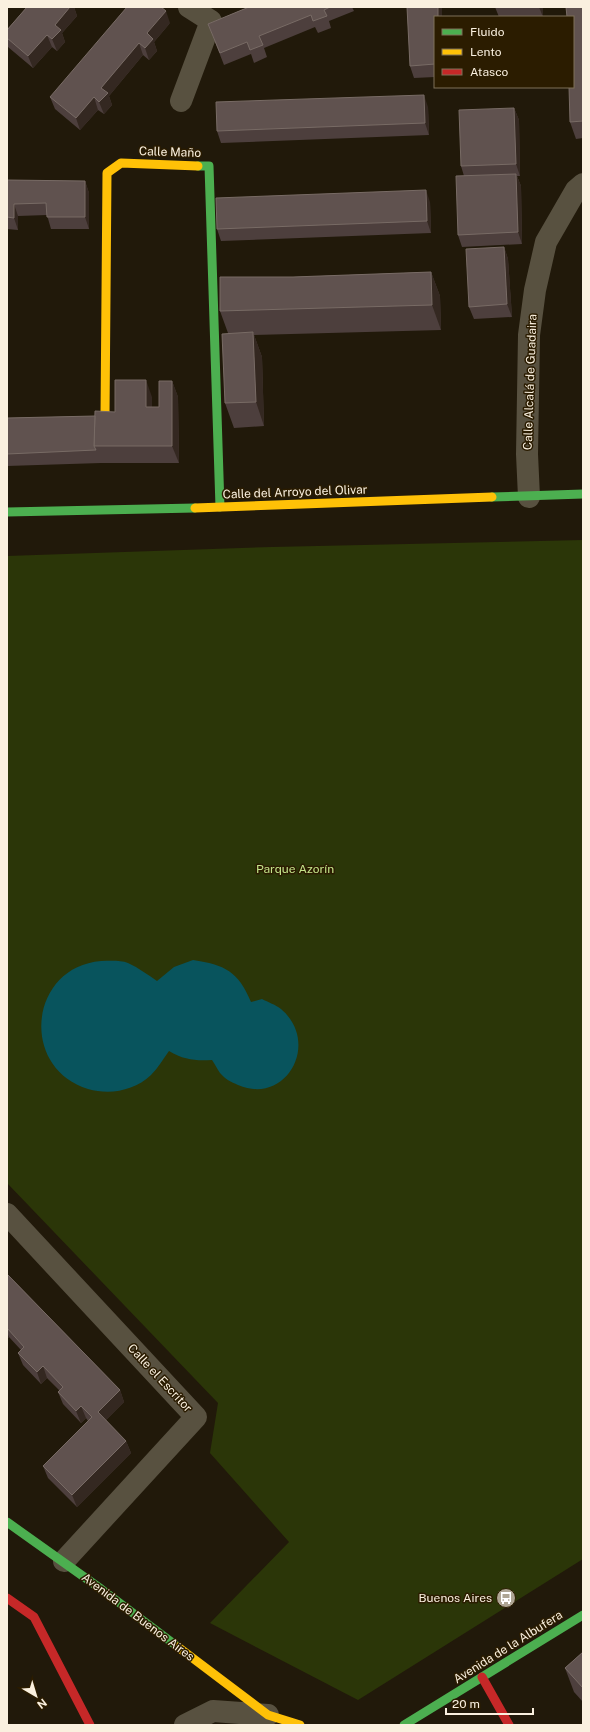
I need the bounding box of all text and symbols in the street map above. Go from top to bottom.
legend [434,16,574,88]
text: Fluido [470,25,505,39]
text: Lento [470,45,502,59]
text: Atasco [470,65,509,79]
street label: Calle Maño [139,144,202,160]
street label: Calle Alcalá de Guadaira [521,314,539,450]
street label: Calle del Arroyo del Olivar [222,482,368,502]
park label: Parque Azorín [256,862,334,876]
street label: Calle el Escritor [125,1341,195,1415]
street label: Avenida de Buenos Aires [79,1570,197,1664]
bus stop icon: Buenos Aires [495,1587,517,1609]
place label: Buenos Aires [419,1591,492,1605]
street label: Avenida de la Albufera [451,1608,565,1686]
north arrow [16,1676,56,1716]
scale bar [446,1690,533,1716]
text: N [35,1697,49,1711]
text: 20 m [452,1697,480,1711]

